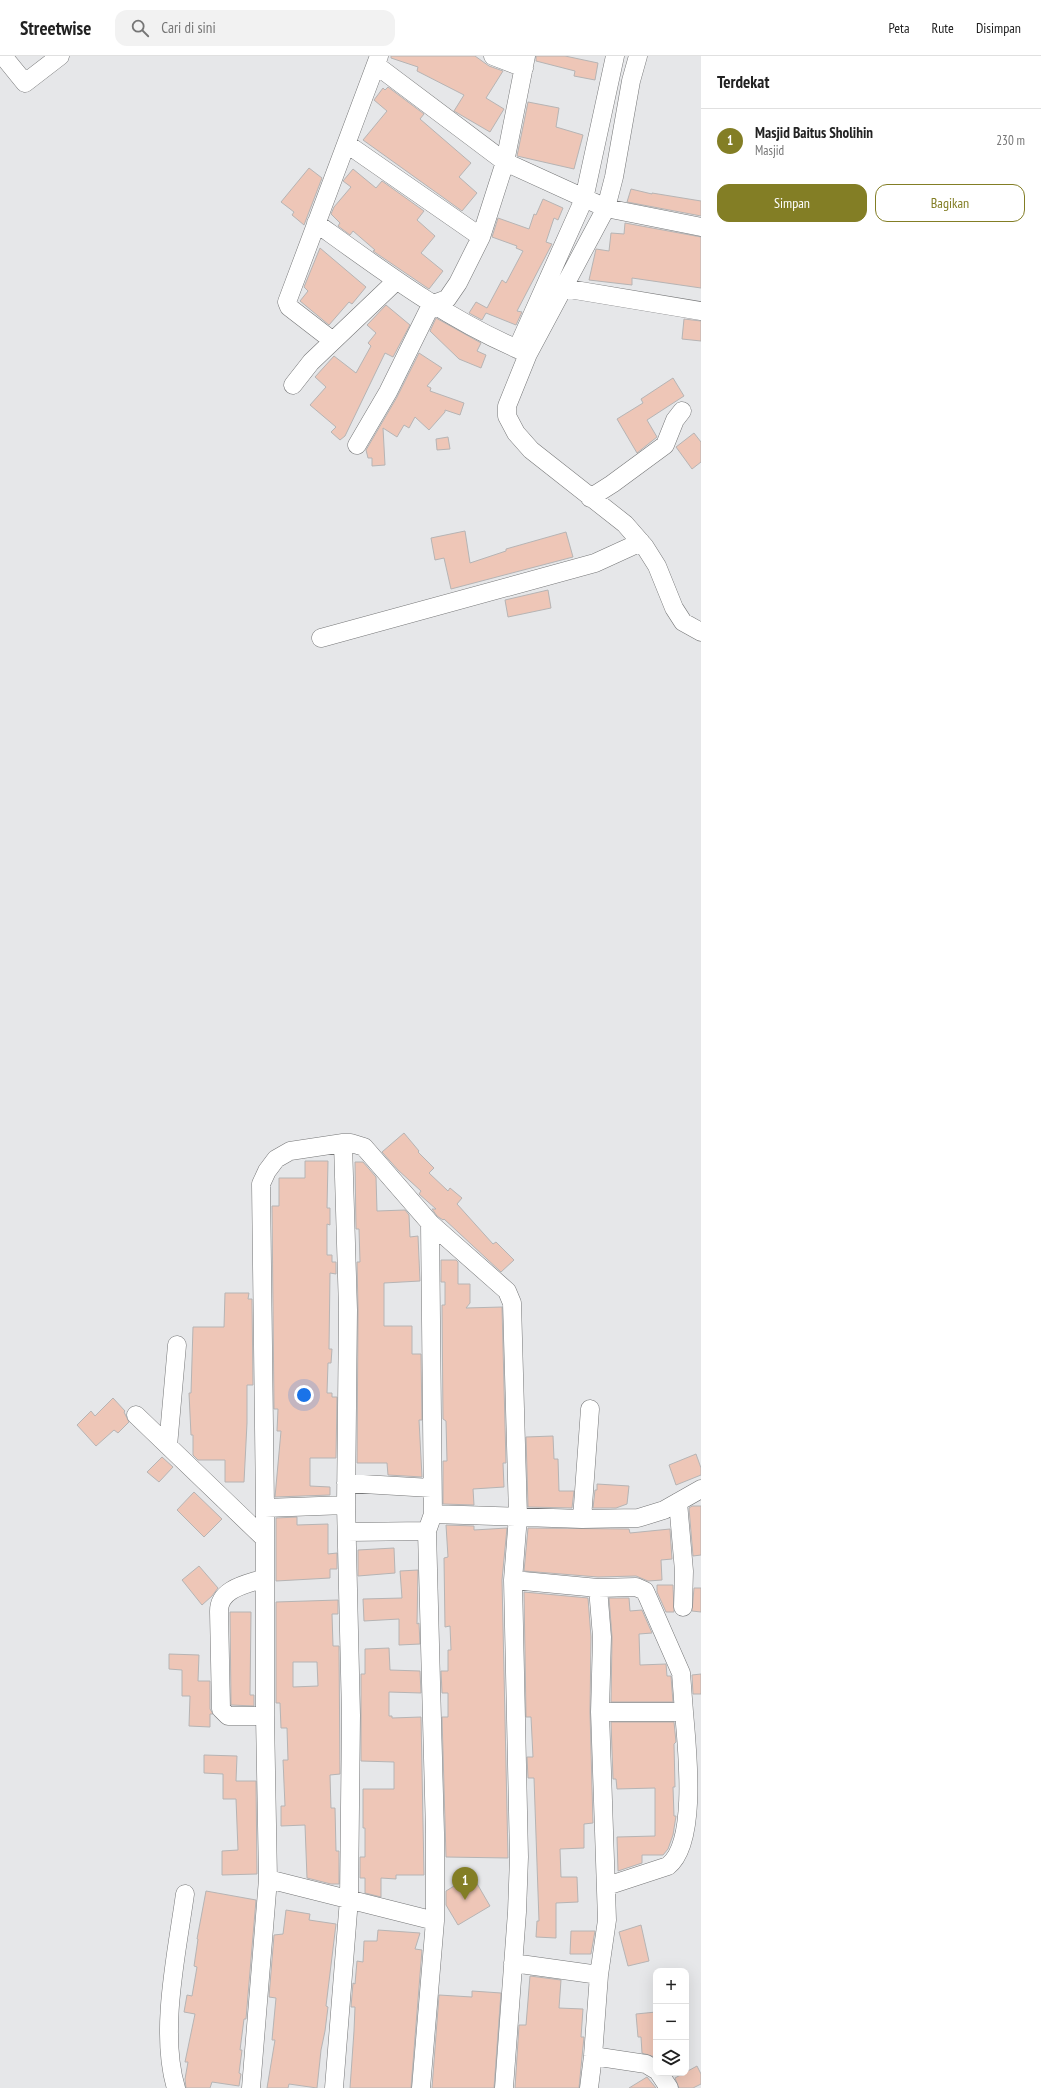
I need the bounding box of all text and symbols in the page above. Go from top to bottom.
search box [115,10,395,46]
text: Streetwise [20,16,91,40]
icon: search [129,17,151,39]
text: Cari di sini [161,18,216,37]
text: Peta [888,19,910,37]
text: Rute [932,19,954,37]
text: Disimpan [976,19,1021,37]
text: Terdekat [717,71,769,93]
text: Masjid Baitus Sholihin [755,123,873,142]
text: 1 [727,132,733,149]
text: 230 m [996,132,1025,149]
text: Masjid [755,142,784,159]
button: Simpan [717,184,867,222]
button: Bagikan [875,184,1025,222]
your location [294,1385,314,1405]
pin: 1 [452,1867,478,1900]
map controls [653,1968,689,2076]
button: + [653,1968,689,2004]
button: − [653,2004,689,2040]
button: layers [653,2040,689,2076]

